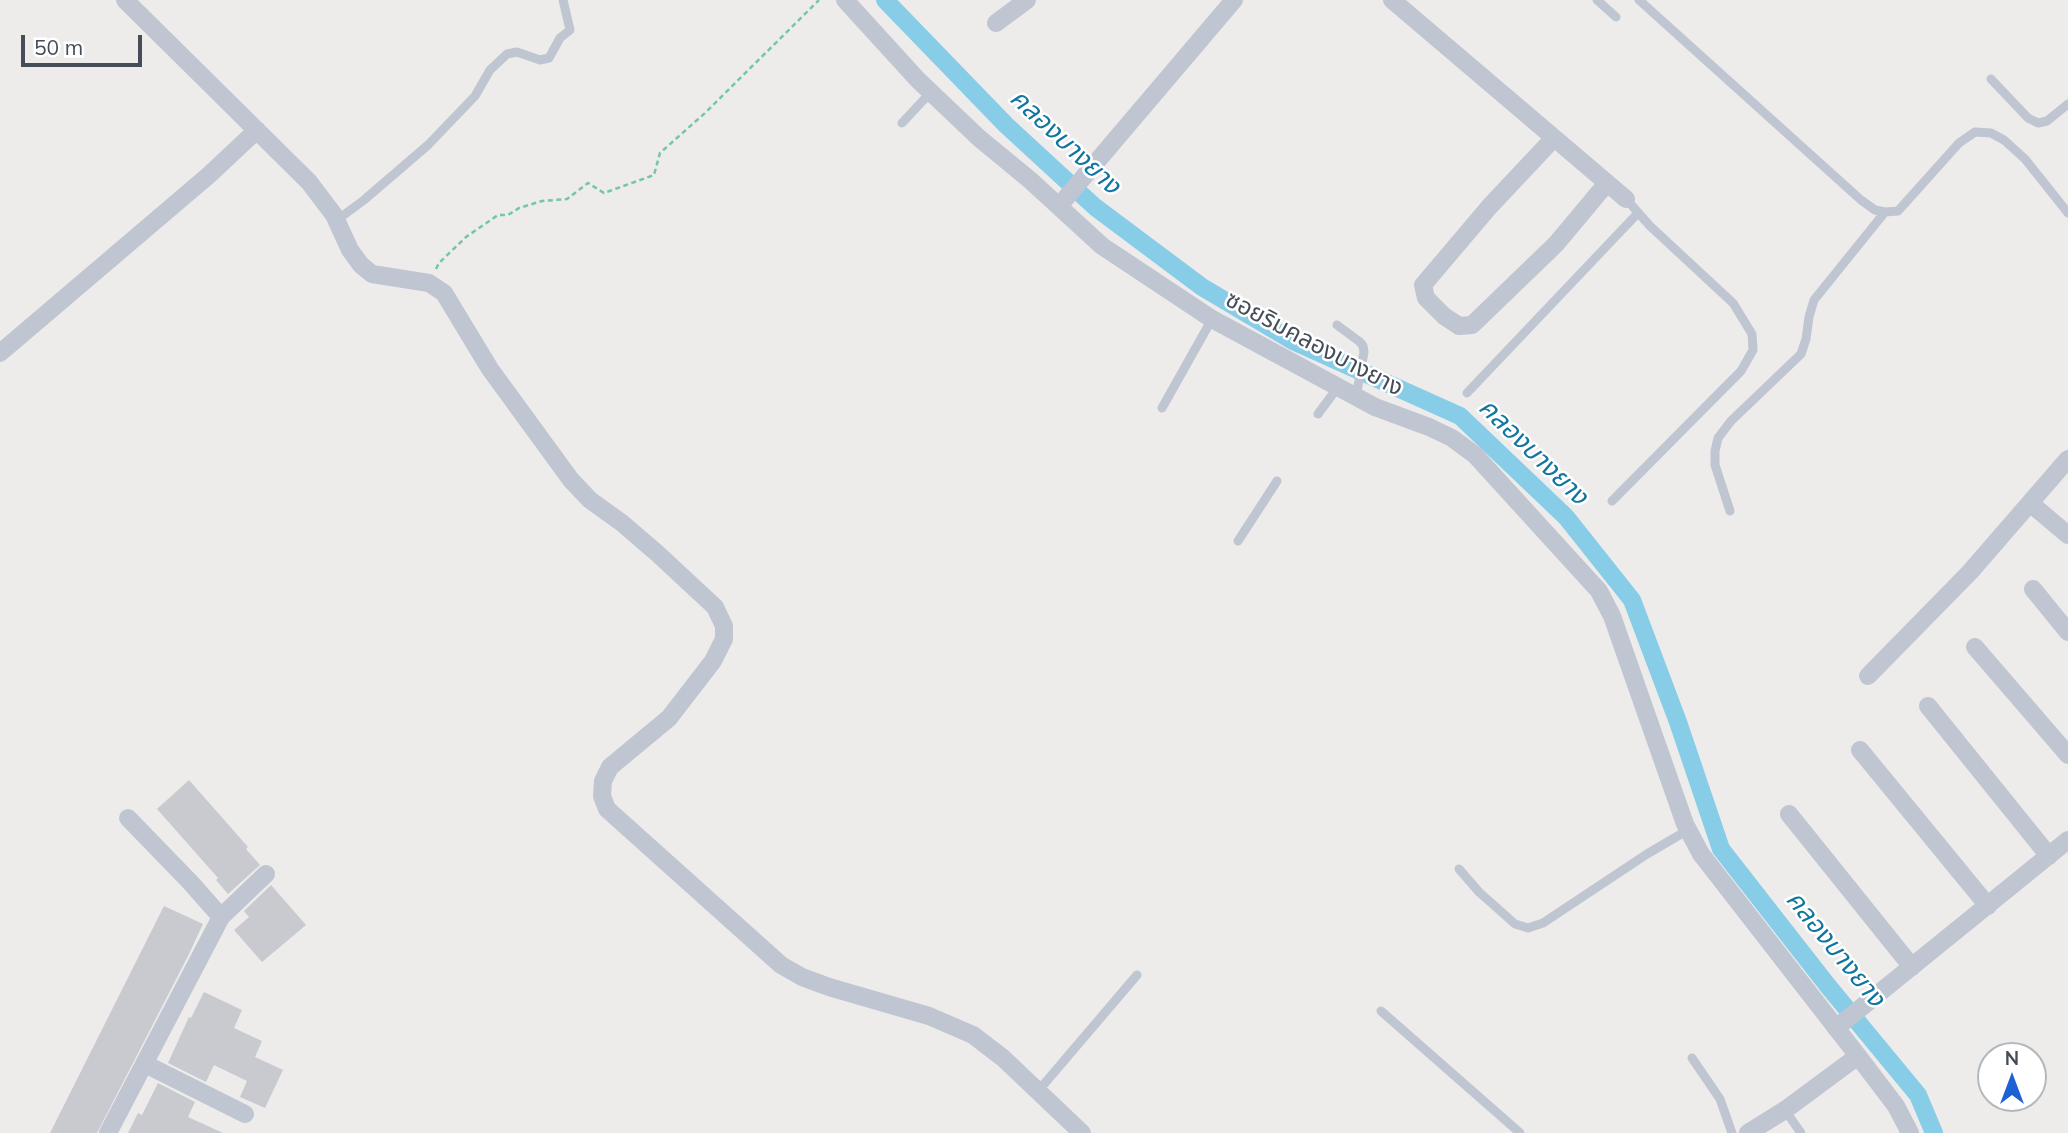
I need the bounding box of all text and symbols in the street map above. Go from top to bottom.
scale bar [24,21,145,65]
text: 50 m [34,34,83,60]
water label: คลองบางยาง [1003,83,1127,201]
street label: ซอยริมคลองบางยาง [1220,285,1408,403]
water label: คลองบางยาง [1472,392,1594,512]
water label: คลองบางยาง [1779,885,1891,1013]
north arrow [1977,1042,2047,1112]
text: N [2005,1046,2019,1070]

